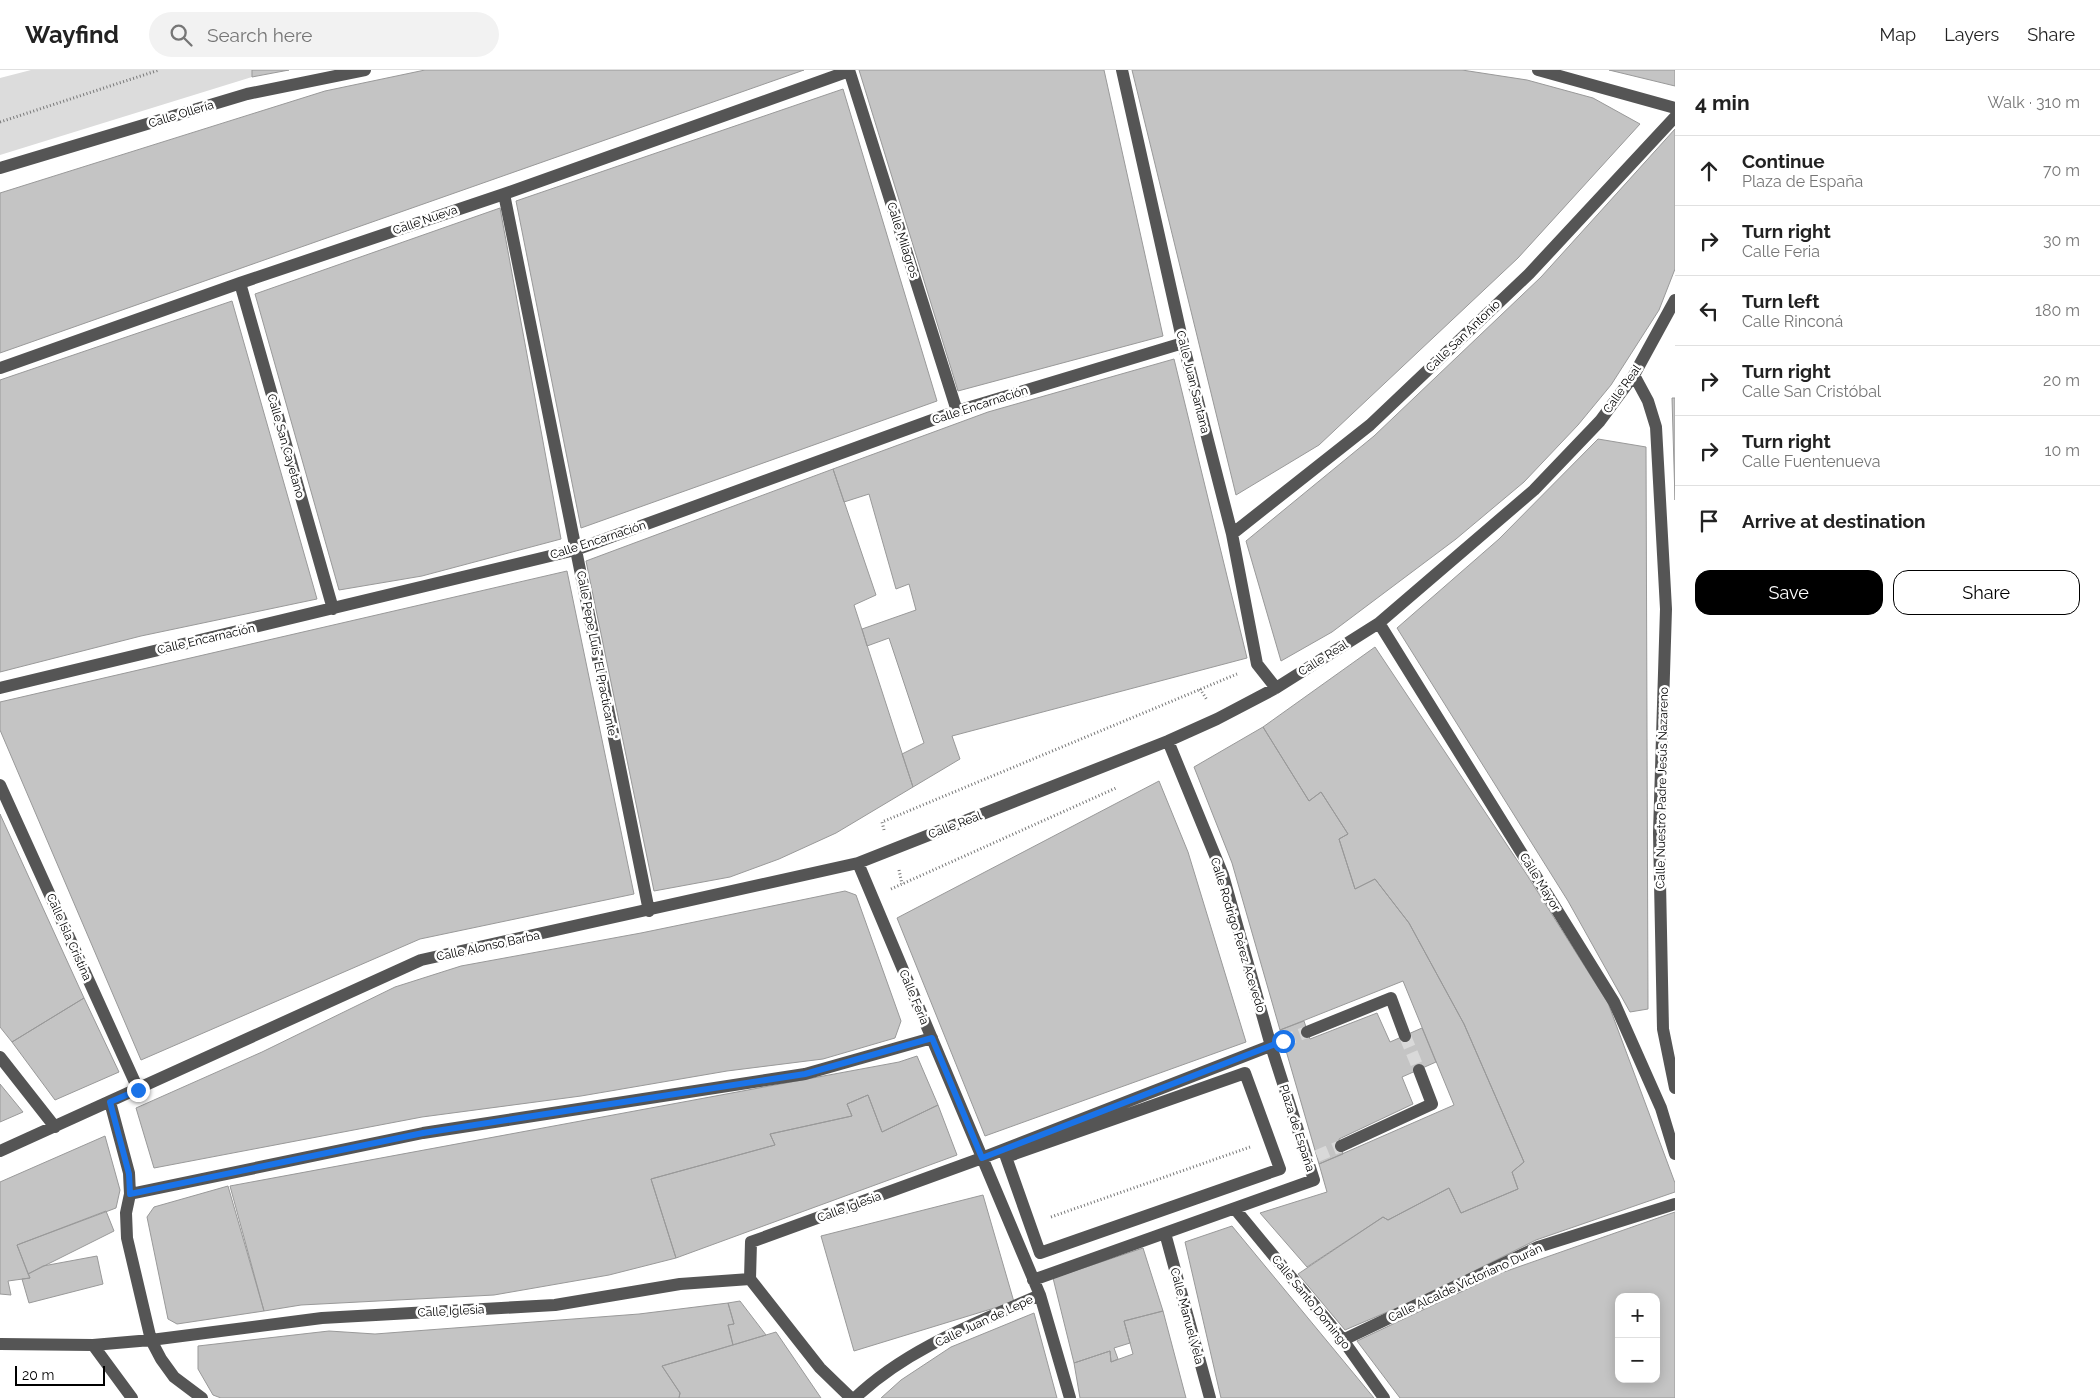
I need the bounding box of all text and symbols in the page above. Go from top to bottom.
search box [149,12,499,57]
text: Wayfind [25,20,119,49]
icon: search [167,21,195,49]
text: Search here [207,24,312,46]
text: Map [1880,24,1916,45]
text: Layers [1944,24,1999,45]
text: Share [2027,24,2075,45]
text: 4 min [1695,90,1750,115]
text: Walk · 310 m [1987,93,2080,112]
street label: Calle Ollería [147,97,215,131]
text: Continue [1742,150,1825,172]
icon: ahead [1695,157,1723,185]
text: 70 m [2043,161,2080,180]
text: Plaza de España [1742,172,1863,191]
street label: Calle Milagros [884,200,922,280]
street label: Calle Nueva [391,202,459,238]
text: Turn right [1742,220,1831,242]
icon: right [1695,227,1723,255]
text: 30 m [2043,231,2080,250]
text: Calle Feria [1742,242,1820,261]
text: Turn left [1742,290,1819,312]
street label: Calle San Antonio [1423,297,1503,375]
icon: left [1695,297,1723,325]
text: 180 m [2035,301,2080,320]
text: Calle Rinconá [1742,312,1843,331]
street label: Calle Juan Santana [1173,329,1213,435]
text: Turn right [1742,360,1831,382]
street label: Calle Real [1600,361,1644,416]
icon: right [1695,367,1723,395]
text: 20 m [2043,371,2080,390]
text: Calle San Cristóbal [1742,382,1881,401]
street label: Calle Encarnación [930,383,1030,427]
street label: Calle San Cayetano [264,392,308,500]
text: Turn right [1742,430,1831,452]
icon: right [1695,437,1723,465]
text: 10 m [2045,441,2080,460]
text: Calle Fuentenueva [1742,452,1881,471]
icon: arrive [1695,507,1723,535]
text: Arrive at destination [1742,510,1926,532]
street label: Calle Encarnación [548,518,648,562]
street label: Calle Pepe Luis "El Practicante" [574,570,620,740]
button: Save [1695,570,1883,615]
button: Share [1893,570,2080,615]
street label: Calle Encarnación [156,621,256,657]
street label: Calle Real [1296,637,1351,679]
street label: Calle Nuestro Padre Jesús Nazareno [1653,687,1671,889]
street label: Calle Real [926,808,984,842]
street label: Calle Mayor [1517,850,1564,914]
street label: Calle Rodrigo Pérez Acevedo [1208,856,1268,1014]
street label: Calle Isla Cristina [43,891,95,983]
street label: Calle Alonso Barba [435,928,541,964]
street label: Calle Feria [896,967,932,1027]
route start [1272,1030,1295,1053]
route end [127,1079,150,1102]
street label: Plaza de España [1276,1083,1318,1173]
street label: Calle Iglesia [815,1189,883,1225]
street label: Calle Alcalde Victoriano Durán [1386,1241,1544,1325]
street label: Calle Santo Domingo [1269,1252,1353,1352]
street label: Calle Manuel Vela [1167,1266,1207,1366]
street label: Calle Juan de Lepe [933,1292,1035,1350]
map controls [1615,1293,1660,1383]
button: + [1615,1293,1660,1338]
street label: Calle Iglesia [417,1302,485,1320]
button: − [1615,1338,1660,1383]
scale bar [15,1363,105,1386]
text: 20 m [22,1367,54,1383]

